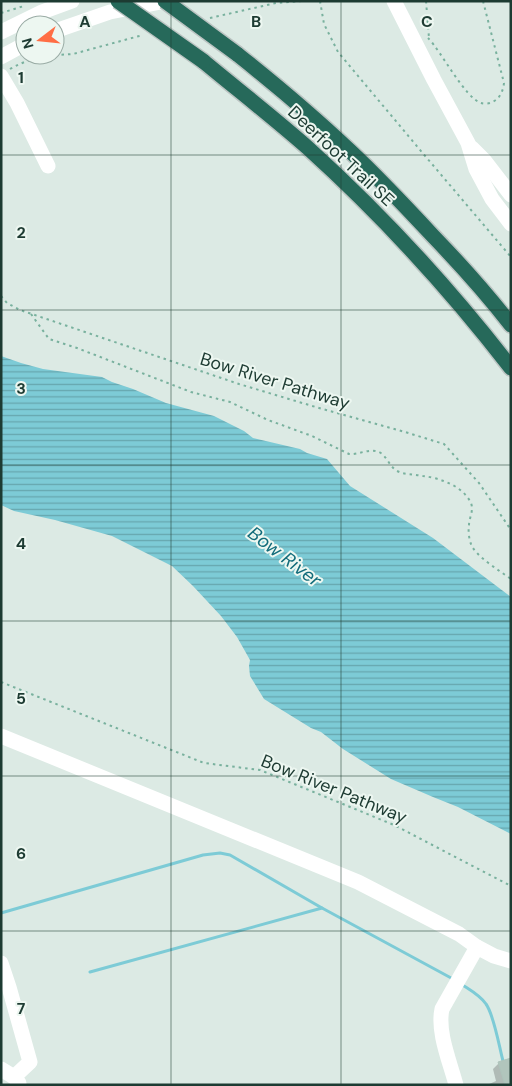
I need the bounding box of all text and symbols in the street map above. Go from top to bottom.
text: A [79,11,91,32]
text: B [251,11,261,32]
text: C [421,11,433,32]
north arrow [15,15,65,65]
text: N [17,36,38,51]
text: 1 [18,67,24,88]
street label: Deerfoot Trail SE [283,100,399,212]
text: 2 [16,222,26,243]
street label: Bow River Pathway [197,347,353,415]
text: 3 [16,378,26,399]
water label: Bow River [243,521,327,593]
text: 4 [16,533,26,554]
text: 5 [16,688,26,709]
street label: Bow River Pathway [257,749,411,829]
text: 6 [16,843,26,864]
text: 7 [17,998,26,1019]

